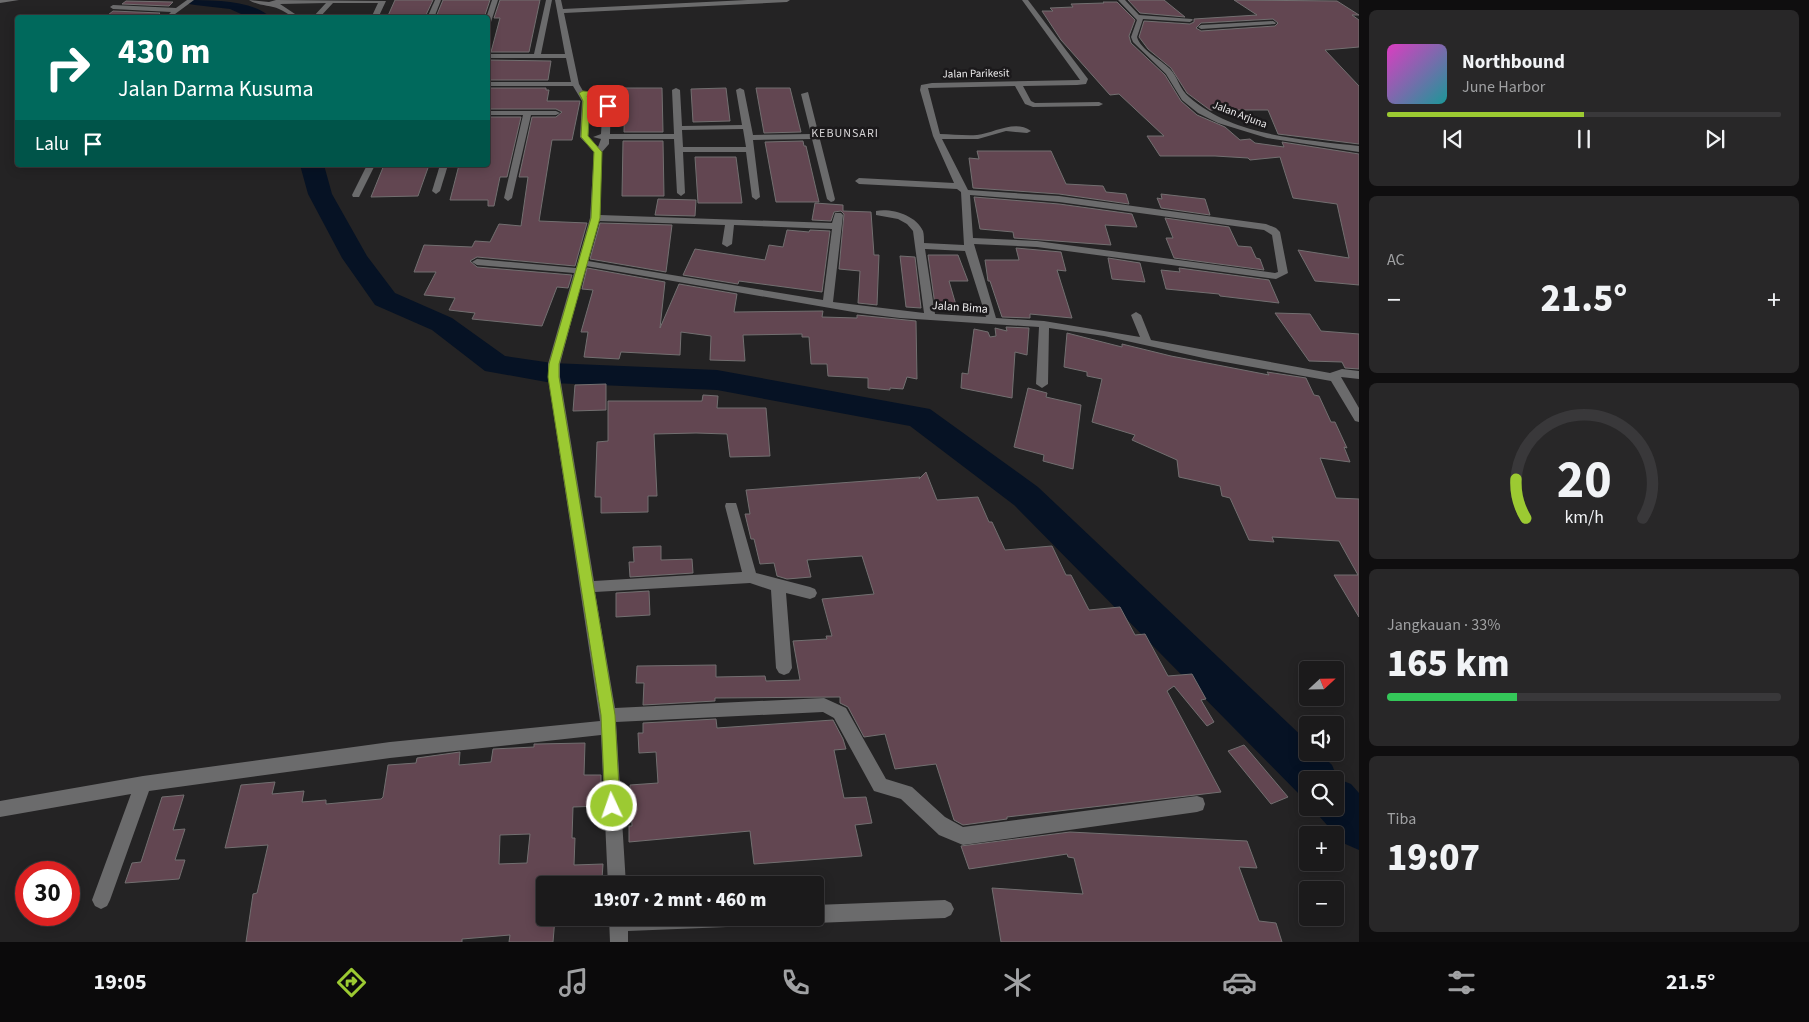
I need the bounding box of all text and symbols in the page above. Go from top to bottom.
text: 430 m [118,27,210,77]
icon: right [35,35,100,100]
text: Northbound [1462,49,1565,76]
street label: Jalan Parikesit [942,65,1010,82]
text: Jalan Darma Kusuma [118,73,314,105]
text: June Harbor [1462,76,1545,98]
pin [587,85,629,127]
icon: arrive [594,92,622,120]
street label: Jalan Arjuna [1210,97,1269,132]
district label: KEBUNSARI [811,125,879,142]
icon: previous [1439,125,1467,153]
icon: pause [1570,125,1598,153]
icon: next [1701,125,1729,153]
icon: arrive [79,130,107,158]
text: Lalu [35,131,69,158]
text: AC [1387,249,1405,271]
text: 21.5° [1541,272,1627,326]
text: − [1387,280,1401,320]
text: + [1767,280,1781,320]
street label: Jalan Bima [932,297,988,318]
text: 20 [1557,444,1611,518]
text: km/h [1564,505,1604,530]
text: Jangkauan · 33% [1387,614,1500,636]
text: 165 km [1387,637,1509,691]
north arrow [1299,661,1344,706]
map controls [1299,661,1344,926]
button: sound [1299,716,1344,761]
button: search [1299,771,1344,816]
position arrow [585,779,637,831]
text: Tiba [1387,808,1416,830]
button: + [1299,826,1344,871]
text: 19:07 [1387,831,1480,885]
speed limit sign: 30 [15,861,80,926]
button: − [1299,881,1344,926]
text: 19:07 · 2 mnt · 460 m [594,887,766,914]
icon: directions [334,965,369,1000]
icon: music [556,965,591,1000]
icon: phone [778,965,813,1000]
icon: climate [1000,965,1035,1000]
icon: car [1222,965,1257,1000]
icon: filters [1444,965,1479,1000]
text: 19:05 [94,966,147,998]
text: 21.5° [1666,966,1715,998]

